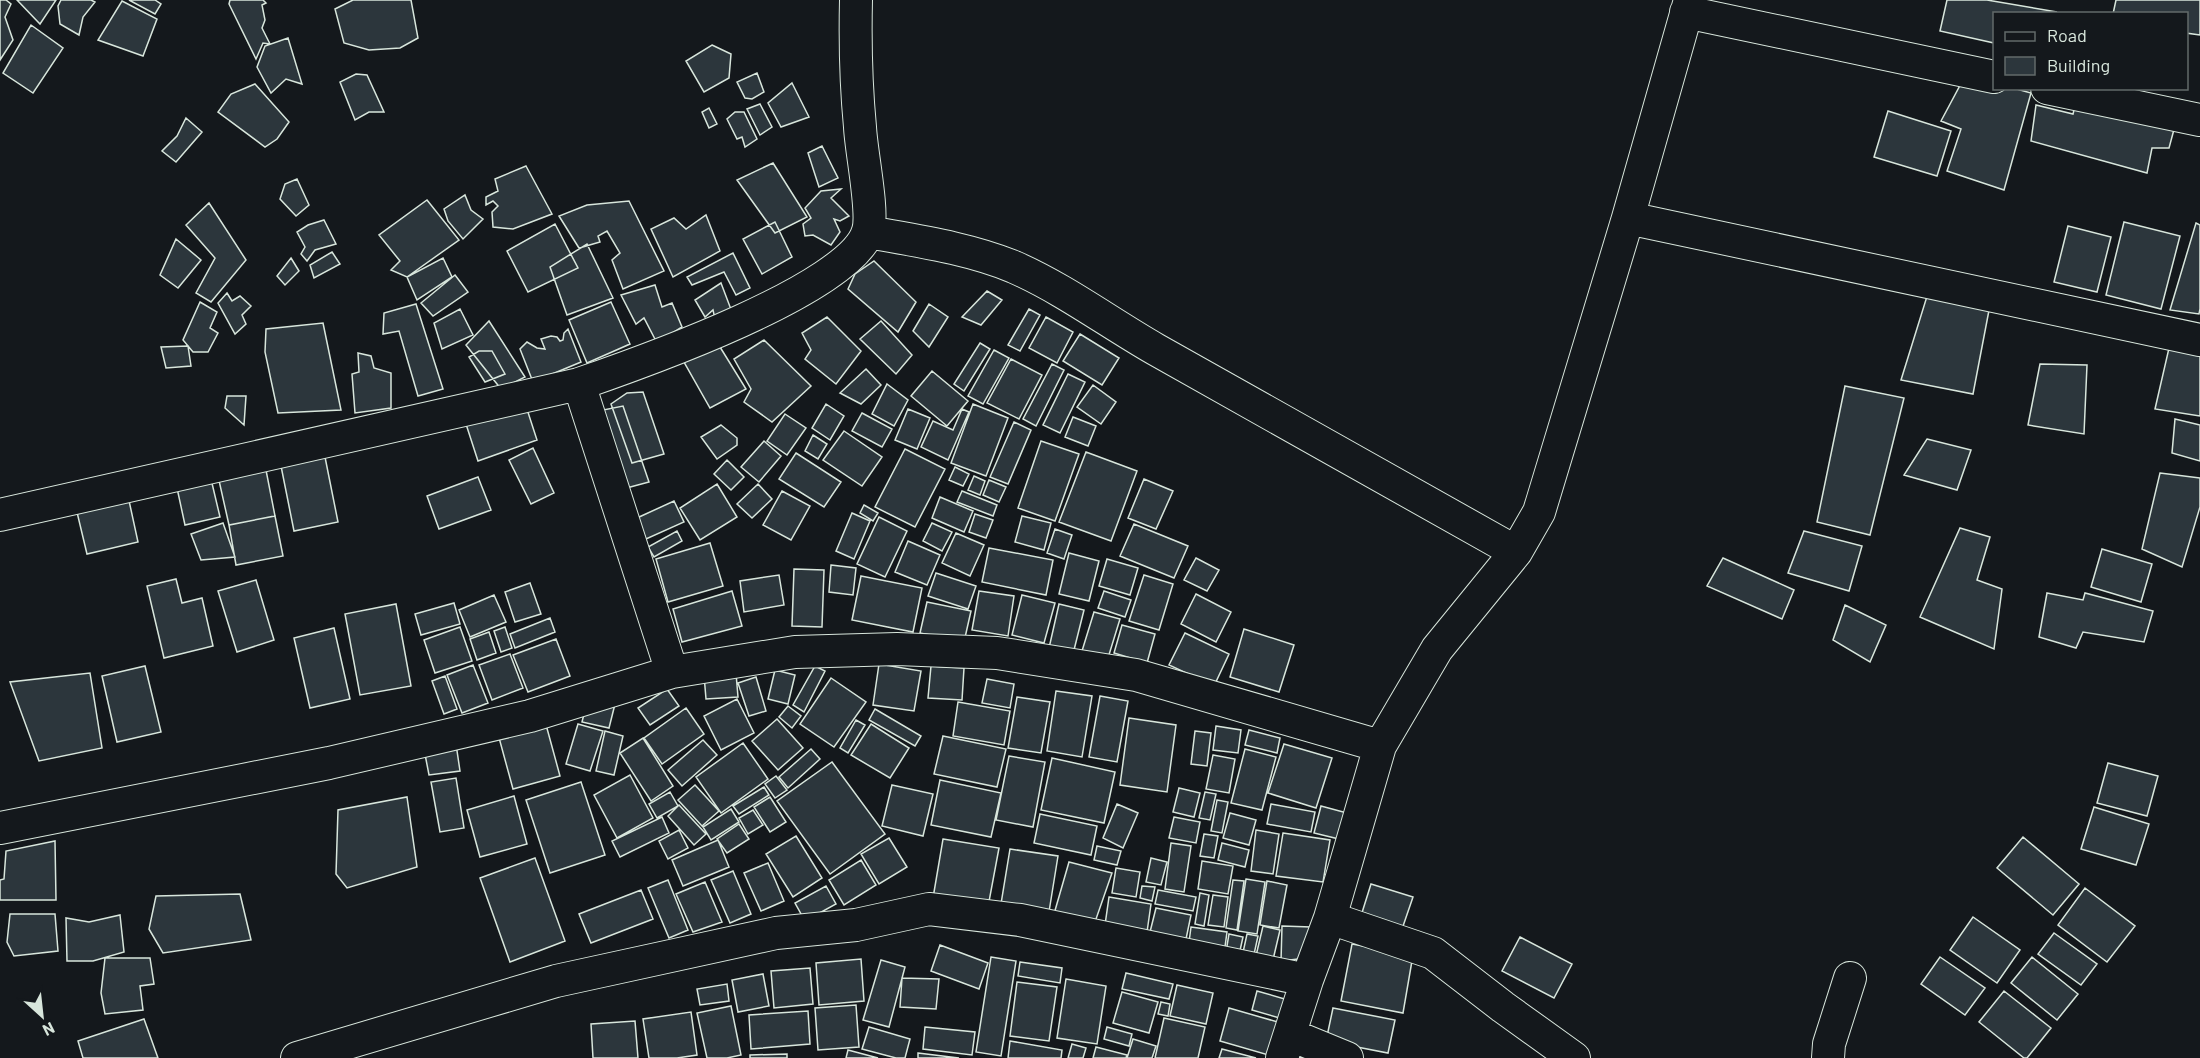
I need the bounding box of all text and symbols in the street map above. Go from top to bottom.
legend [1993,12,2188,90]
text: Road [2047,24,2087,46]
text: Building [2047,54,2110,76]
north arrow [12,986,72,1046]
text: N [40,1019,58,1041]

